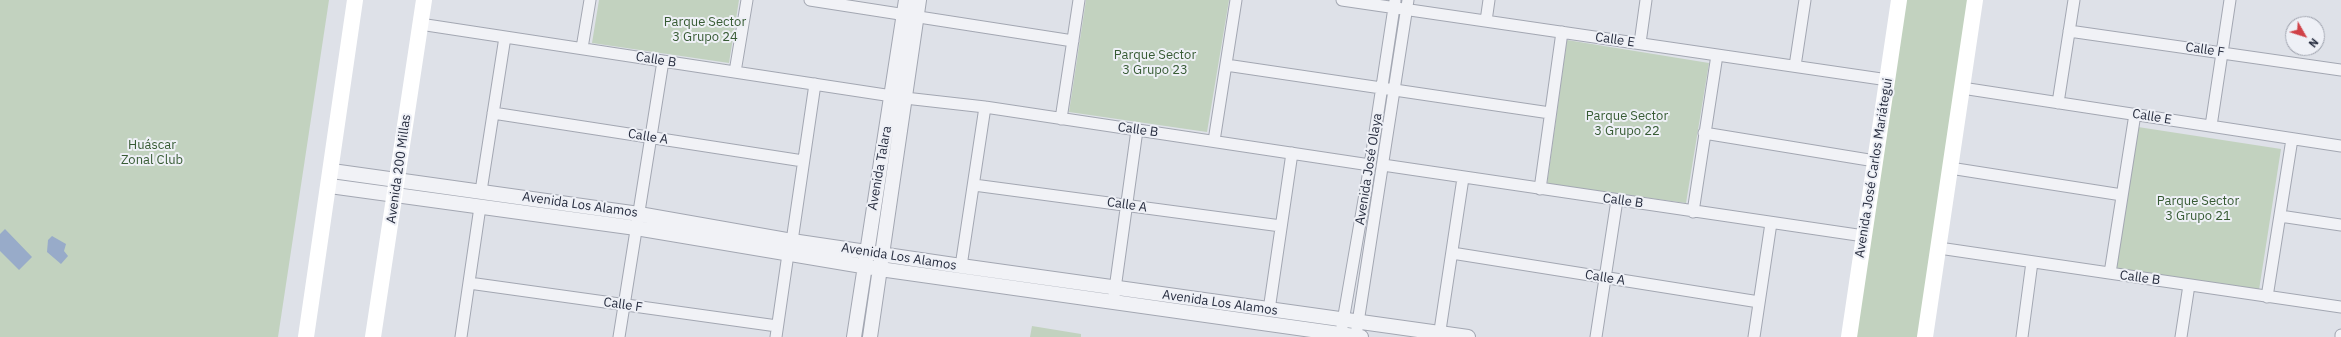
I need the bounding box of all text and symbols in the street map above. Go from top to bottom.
park label: Parque Sector 3 Grupo 24 [664,14,746,45]
north arrow [2285,16,2325,56]
street label: Calle E [1594,30,1636,50]
text: N [2306,35,2321,50]
street label: Calle F [2184,40,2226,60]
park label: Parque Sector 3 Grupo 23 [1114,47,1196,78]
street label: Calle B [635,49,677,71]
street label: Avenida José Carlos Mariátegui [1852,77,1896,259]
street label: Calle E [2131,106,2173,128]
park label: Parque Sector 3 Grupo 22 [1586,108,1668,139]
street label: Avenida José Olaya [1352,112,1386,226]
street label: Avenida 200 Millas [384,113,414,225]
street label: Calle B [1117,119,1159,141]
street label: Avenida Talara [865,125,895,211]
street label: Calle A [627,126,669,148]
park label: Huáscar Zonal Club [121,137,183,168]
street label: Avenida Los Alamos [521,189,639,221]
street label: Calle B [1602,190,1644,212]
park label: Parque Sector 3 Grupo 21 [2157,193,2239,224]
street label: Calle A [1106,194,1148,216]
street label: Avenida Los Alamos [840,240,958,274]
street label: Calle A [1584,267,1626,289]
street label: Calle B [2119,267,2161,289]
street label: Avenida Los Alamos [1161,287,1279,319]
street label: Calle F [602,295,644,315]

